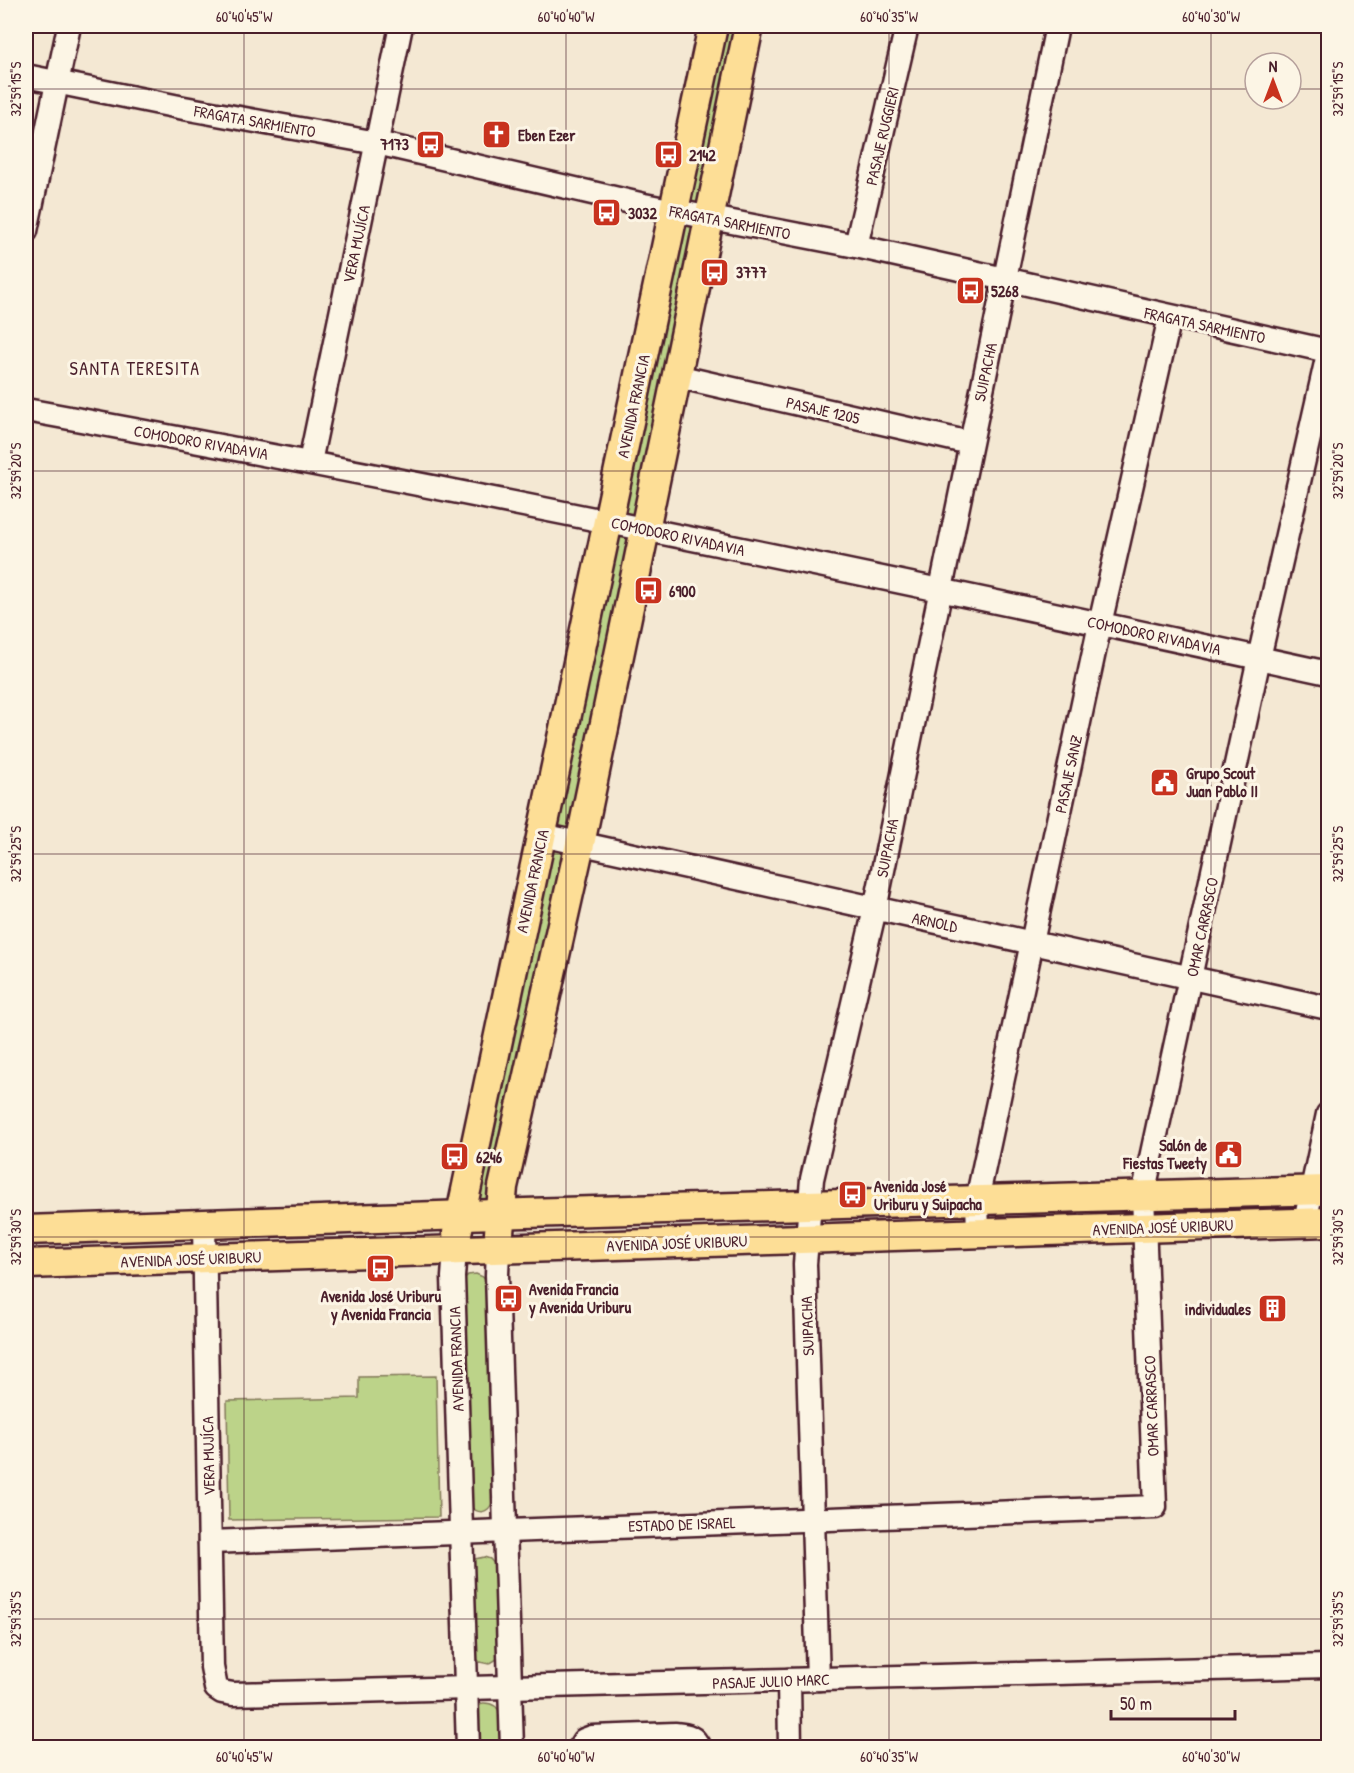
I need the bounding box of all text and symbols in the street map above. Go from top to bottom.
text: 60°40'45"W [216,6,273,27]
text: 60°40'40"W [537,6,595,27]
text: 60°40'35"W [860,6,919,27]
text: 60°40'30"W [1182,6,1241,27]
north arrow [1243,51,1303,111]
text: N [1269,55,1278,77]
text: 32°59'15"S [5,62,26,116]
text: 32°59'15"S [1327,62,1348,116]
street label: PASAJE RUGGIERI [860,85,904,187]
street label: FRAGATA SARMIENTO [191,99,318,143]
church icon: Eben Ezer [481,119,513,151]
place label: Eben Ezer [518,124,576,146]
bus stop icon: 7173 [414,128,446,160]
place label: 7173 [379,133,409,155]
bus stop icon: 2142 [652,139,684,171]
place label: 2142 [689,144,716,166]
bus stop icon: 3032 [591,197,623,229]
street label: FRAGATA SARMIENTO [666,199,793,245]
place label: 3032 [628,202,658,224]
street label: VERA MUJÍCA [337,203,375,285]
bus stop icon: 3777 [699,256,731,288]
place label: 3777 [736,261,767,283]
bus stop icon: 5268 [954,275,986,307]
place label: 5268 [991,280,1019,302]
street label: FRAGATA SARMIENTO [1141,301,1268,349]
street label: SUIPACHA [968,340,1002,403]
street label: AVENIDA FRANCIA [611,352,655,460]
district label: SANTA TERESITA [69,356,201,381]
street label: PASAJE 1205 [784,391,862,429]
street label: COMODORO RIVADAVIA [132,419,270,465]
text: 32°59'20"S [5,443,26,499]
text: 32°59'20"S [1327,443,1348,499]
street label: COMODORO RIVADAVIA [609,511,747,561]
bus stop icon: 6900 [632,575,664,607]
place label: 6900 [669,580,696,602]
street label: COMODORO RIVADAVIA [1085,610,1223,660]
street label: PASAJE SANZ [1049,733,1087,815]
place label: Grupo Scout Juan Pablo II [1186,762,1258,802]
public building icon: Grupo Scout Juan Pablo II [1149,766,1181,798]
street label: SUIPACHA [871,817,904,879]
text: 32°59'25"S [5,826,26,882]
text: 32°59'25"S [1327,826,1348,882]
street label: AVENIDA FRANCIA [510,827,554,935]
street label: OMAR CARRASCO [1181,875,1223,979]
street label: ARNOLD [910,906,960,938]
place label: Salón de Fiestas Tweety [1122,1134,1208,1175]
public building icon: Salón de Fiestas Tweety [1212,1138,1244,1170]
bus stop icon: 6246 [439,1141,471,1173]
place label: 6246 [476,1146,503,1168]
place label: Avenida José Uriburu y Suipacha [874,1175,983,1216]
bus stop icon: Avenida José Uriburu y Suipacha [837,1179,869,1211]
text: 32°59'30"S [5,1209,26,1265]
text: 32°59'30"S [1327,1209,1348,1265]
street label: AVENIDA JOSÉ URIBURU [1092,1214,1234,1240]
street label: AVENIDA JOSÉ URIBURU [606,1230,748,1256]
street label: AVENIDA JOSÉ URIBURU [120,1246,262,1272]
bus stop icon: Avenida José Uriburu y Avenida Francia [365,1252,397,1284]
place label: Avenida Francia y Avenida Uriburu [528,1278,632,1319]
bus stop icon: Avenida Francia y Avenida Uriburu [492,1282,524,1314]
place label: Avenida José Uriburu y Avenida Francia [321,1285,442,1326]
building icon: individuales [1256,1293,1288,1325]
street label: SUIPACHA [795,1296,819,1356]
place label: individuales [1185,1298,1252,1320]
street label: AVENIDA FRANCIA [443,1306,469,1412]
street label: OMAR CARRASCO [1138,1355,1164,1457]
street label: VERA MUJÍCA [196,1416,220,1496]
street label: ESTADO DE ISRAEL [628,1511,736,1537]
text: 32°59'35"S [5,1591,26,1647]
text: 32°59'35"S [1327,1591,1348,1647]
street label: PASAJE JULIO MARC [712,1668,830,1694]
scale bar [1111,1683,1236,1721]
text: 50 m [1120,1691,1152,1716]
text: 60°40'45"W [216,1746,273,1767]
text: 60°40'40"W [537,1746,595,1767]
text: 60°40'35"W [860,1746,919,1767]
text: 60°40'30"W [1182,1746,1241,1767]

